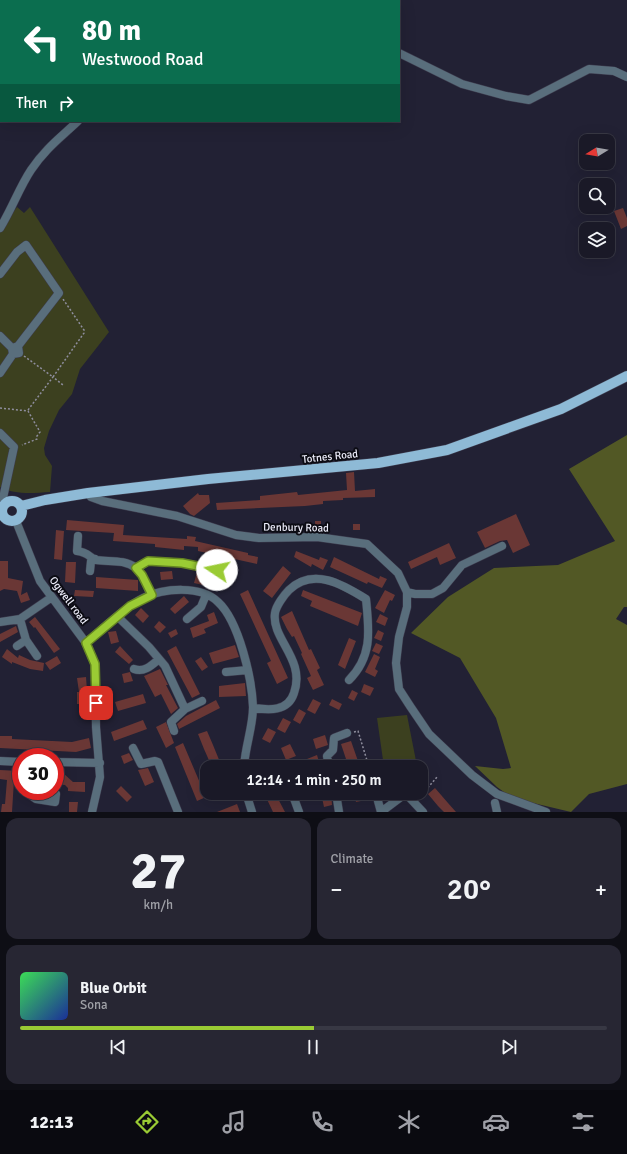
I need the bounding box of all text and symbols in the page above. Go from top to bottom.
text: 80 m [82,14,141,48]
icon: left [16,16,68,68]
text: Westwood Road [82,48,203,70]
icon: right [55,92,77,114]
text: Then [16,94,47,112]
north arrow [579,134,615,170]
map controls [579,134,615,258]
button: search [579,178,615,214]
button: layers [579,222,615,258]
street label: Totnes Road [301,447,359,466]
street label: Denbury Road [263,520,329,535]
position arrow [196,549,238,591]
street label: Ogwell road [47,574,91,627]
pin [79,686,113,720]
icon: arrive [85,692,107,714]
speed limit sign: 30 [12,748,64,800]
text: 12:14 · 1 min · 250 m [247,771,381,789]
text: 27 [130,839,186,903]
text: Climate [331,851,373,867]
text: 20° [447,871,491,908]
text: − [331,876,342,903]
text: + [595,876,607,903]
text: km/h [144,897,173,913]
text: Blue Orbit [80,979,147,997]
text: Sona [80,997,108,1013]
icon: previous [107,1036,129,1058]
icon: pause [302,1036,324,1058]
icon: next [498,1036,520,1058]
icon: directions [133,1108,161,1136]
icon: music [220,1108,248,1136]
icon: phone [308,1108,336,1136]
icon: climate [395,1108,423,1136]
icon: car [482,1108,510,1136]
icon: filters [569,1108,597,1136]
text: 12:13 [30,1111,74,1133]

